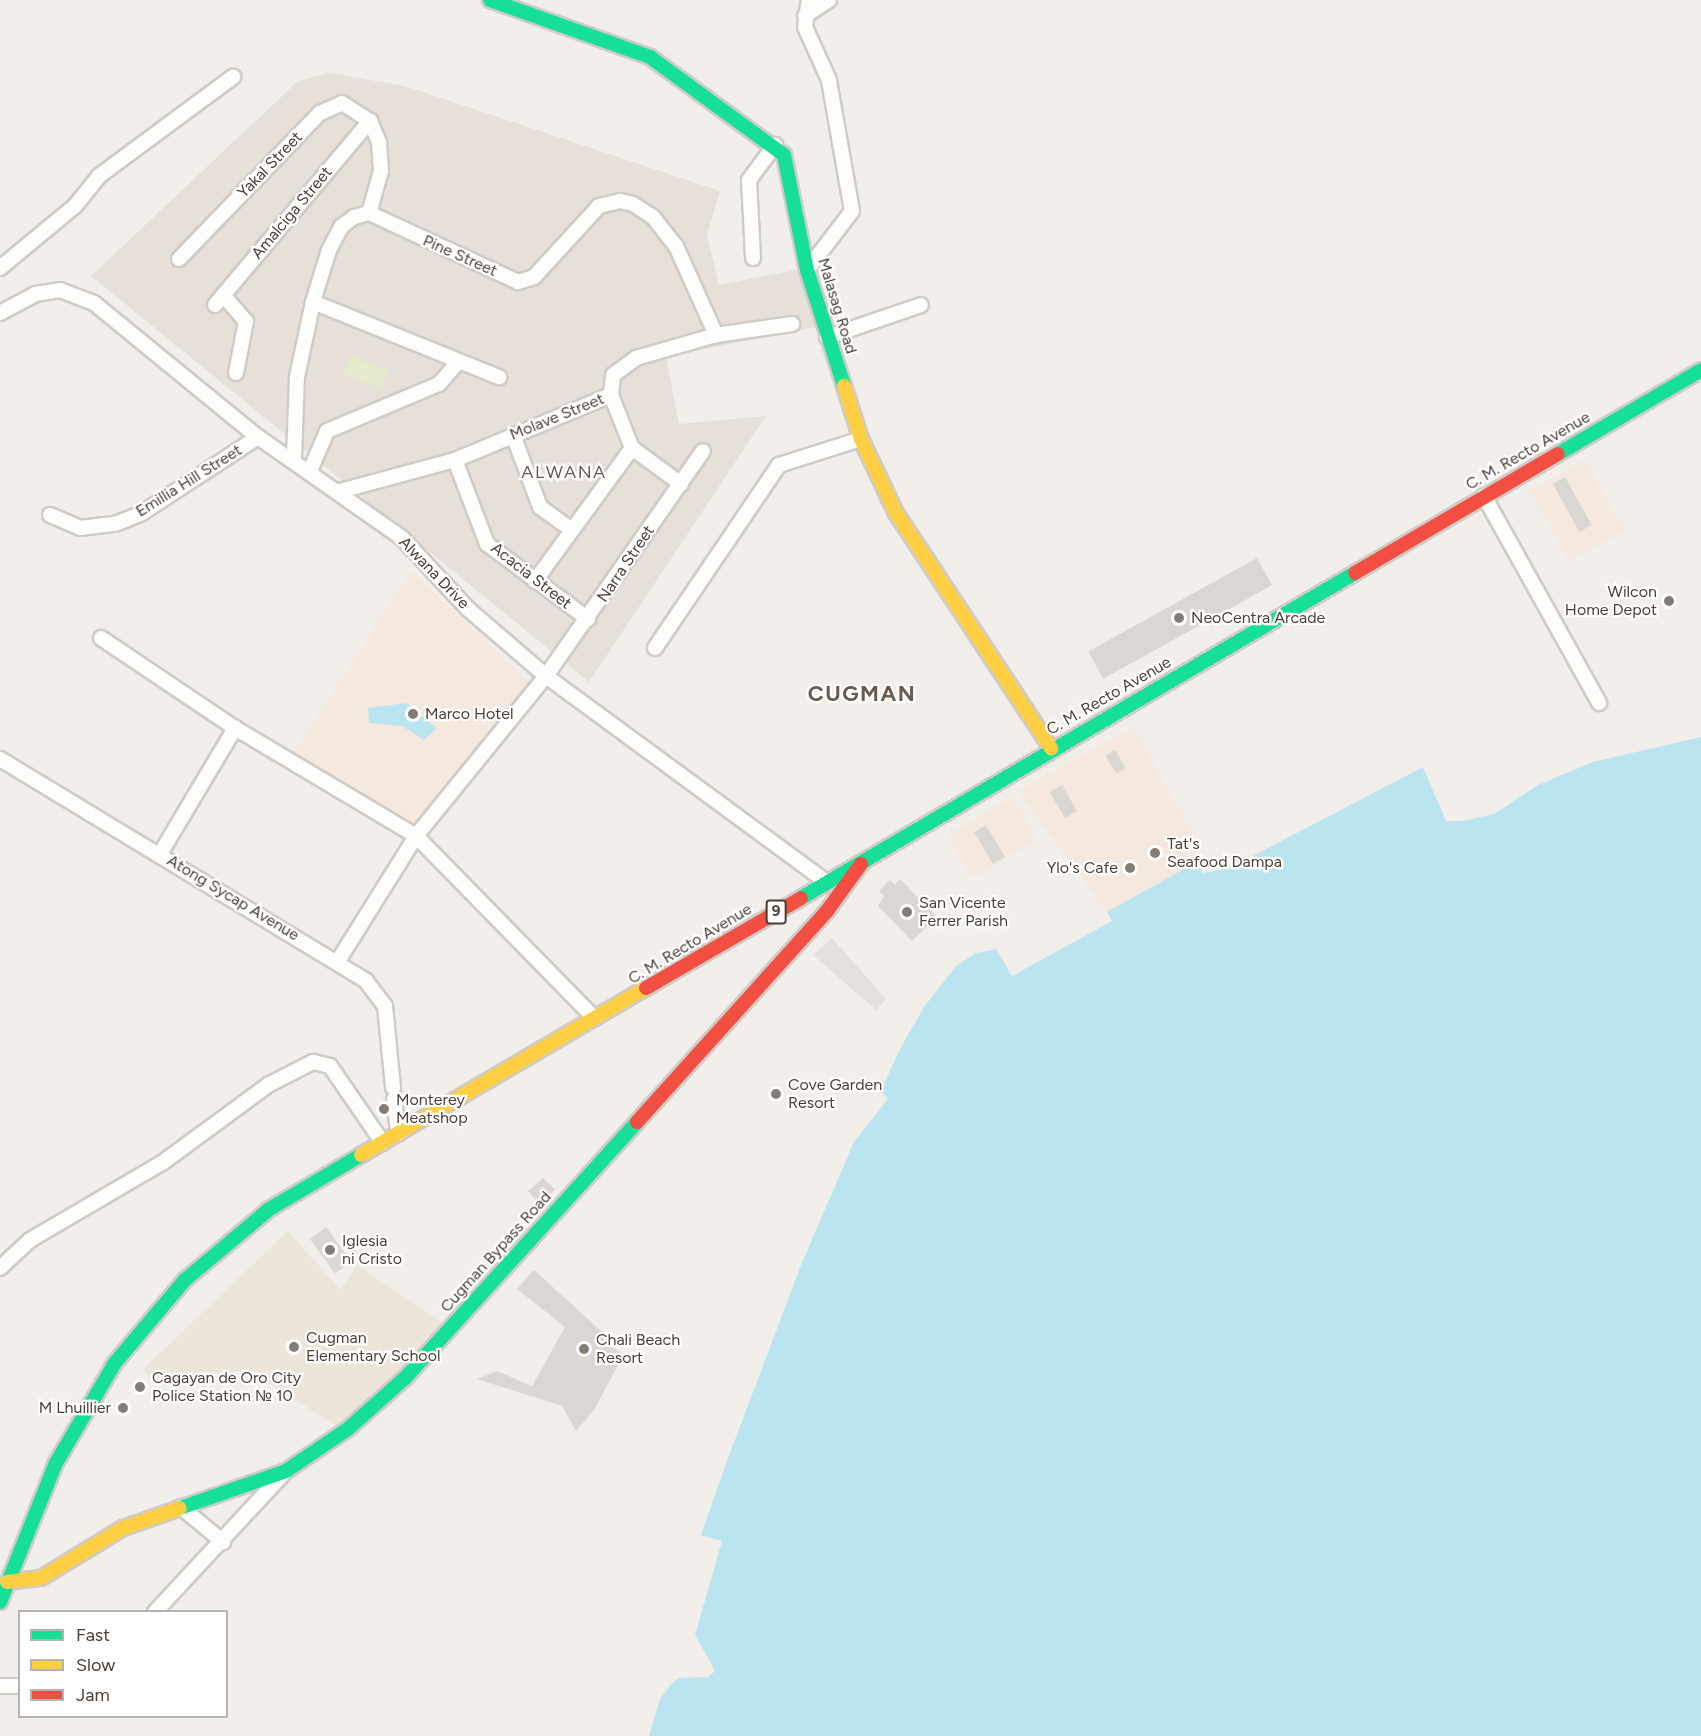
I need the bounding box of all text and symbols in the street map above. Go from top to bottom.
street label: Yakal Street [234,128,306,202]
street label: Amalciga Street [248,163,336,263]
street label: Pine Street [420,231,500,281]
street label: Malasag Road [813,256,861,356]
street label: Molave Street [507,389,607,445]
street label: C. M. Recto Avenue [1462,408,1594,494]
street label: Emillia Hill Street [133,441,245,521]
district label: ALWANA [521,461,607,483]
street label: Narra Street [593,522,659,606]
street label: Alwana Drive [395,533,473,613]
street label: Acacia Street [487,539,575,613]
place label: Wilcon Home Depot [1565,582,1657,620]
marker: Wilcon Home Depot [1662,594,1676,608]
place label: NeoCentra Arcade [1191,608,1325,628]
marker: NeoCentra Arcade [1172,611,1186,625]
street label: C. M. Recto Avenue [1043,653,1175,739]
district label: CUGMAN [808,681,916,707]
place label: Marco Hotel [425,704,514,724]
marker: Marco Hotel [406,707,420,721]
place label: Tat's Seafood Dampa [1167,834,1282,872]
marker: Tat's Seafood Dampa [1148,846,1162,860]
street label: Atong Sycap Avenue [163,851,303,945]
place label: Ylo's Cafe [1047,858,1118,878]
marker: Ylo's Cafe [1123,861,1137,875]
place label: San Vicente Ferrer Parish [919,893,1008,931]
street label: C. M. Recto Avenue [625,900,755,988]
road number: 9 [766,900,786,924]
marker: San Vicente Ferrer Parish [900,905,914,919]
place label: Cove Garden Resort [788,1075,882,1113]
marker: Cove Garden Resort [769,1087,783,1101]
place label: Monterey Meatshop [396,1090,468,1128]
marker: Monterey Meatshop [377,1102,391,1116]
street label: Cugman Bypass Road [437,1188,555,1316]
place label: Iglesia ni Cristo [342,1231,402,1269]
marker: Iglesia ni Cristo [323,1243,337,1257]
place label: Cugman Elementary School [306,1328,440,1366]
place label: Chali Beach Resort [596,1330,680,1368]
marker: Cugman Elementary School [287,1340,301,1354]
marker: Chali Beach Resort [577,1342,591,1356]
place label: Cagayan de Oro City Police Station № 10 [152,1368,301,1406]
marker: Cagayan de Oro City Police Station № 10 [133,1380,147,1394]
place label: M Lhuillier [39,1398,111,1418]
marker: M Lhuillier [116,1401,130,1415]
legend [18,1610,228,1718]
text: Fast [76,1624,110,1646]
text: Slow [76,1654,115,1676]
text: Jam [76,1684,110,1706]

